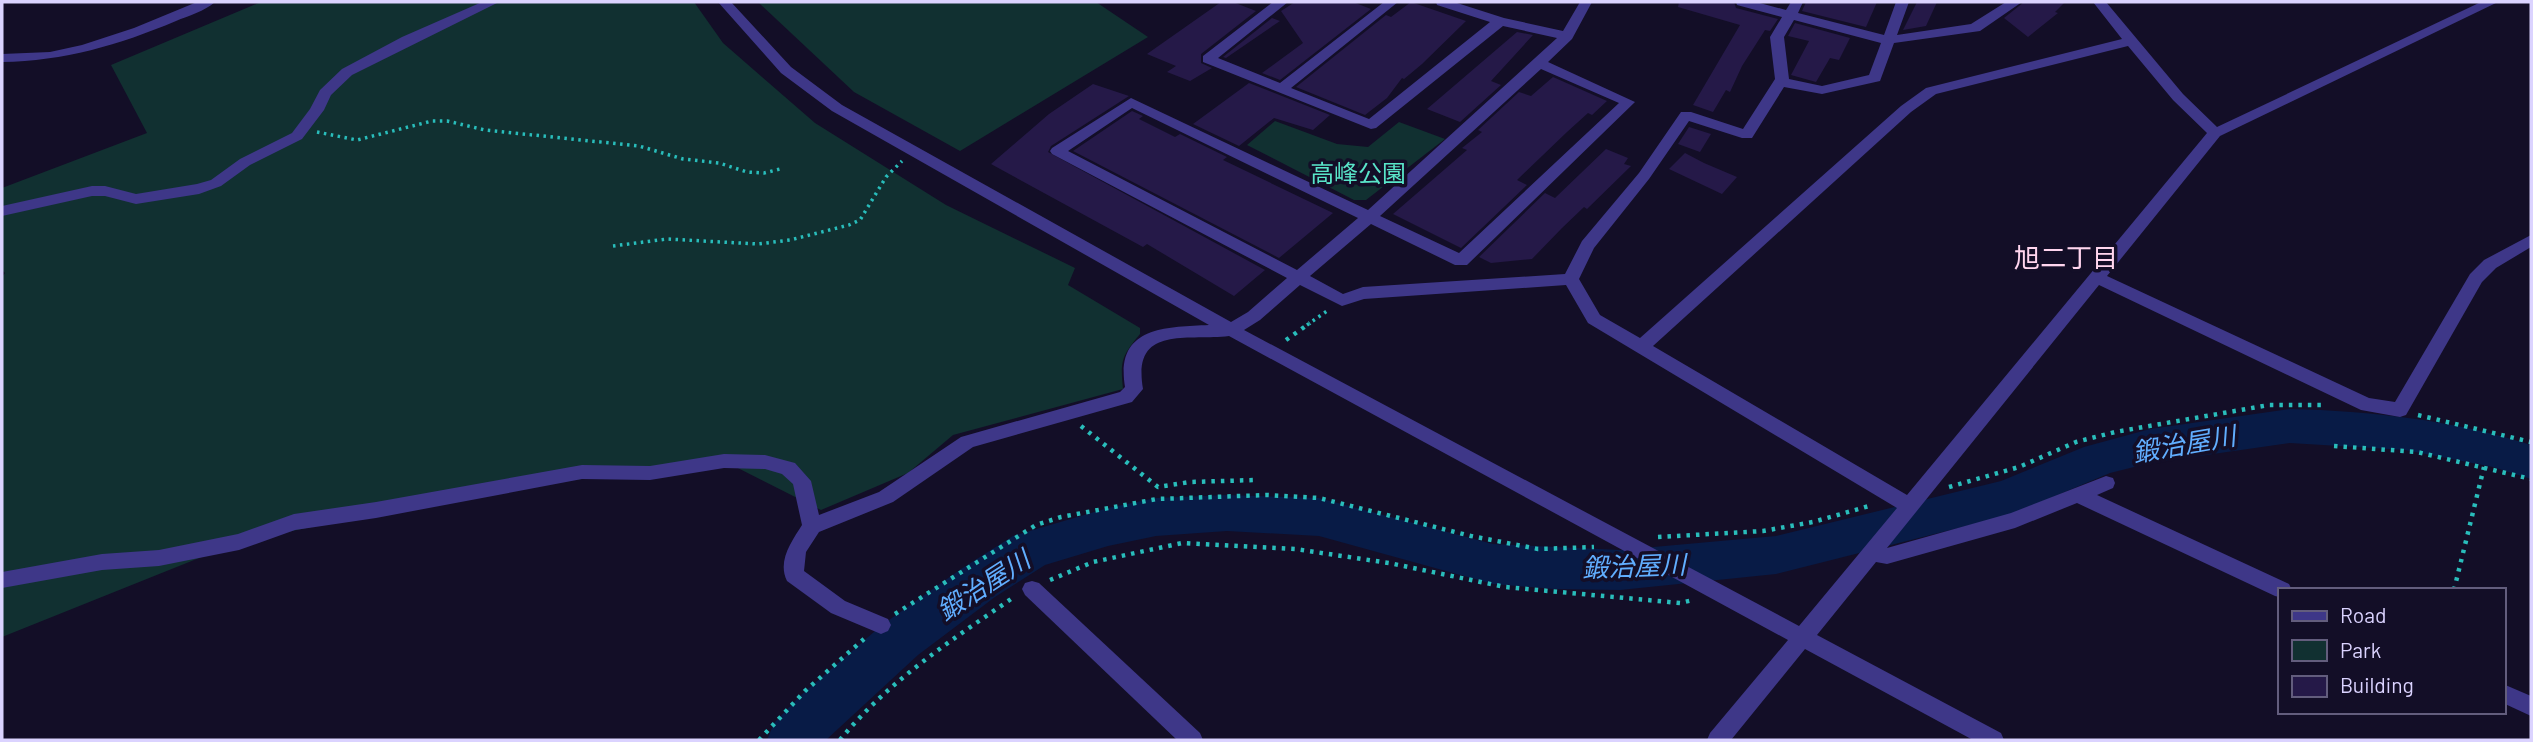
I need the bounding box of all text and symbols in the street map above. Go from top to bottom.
park label: 高峰公園 [1310,158,1406,187]
district label: 旭二丁目 [2014,241,2118,272]
water label: 鍛治屋川 [2130,418,2241,467]
water label: 鍛治屋川 [931,541,1038,625]
water label: 鍛治屋川 [1581,548,1689,582]
legend [2278,588,2505,714]
text: Road [2340,602,2386,627]
text: Park [2340,637,2381,662]
text: Building [2340,672,2414,697]

